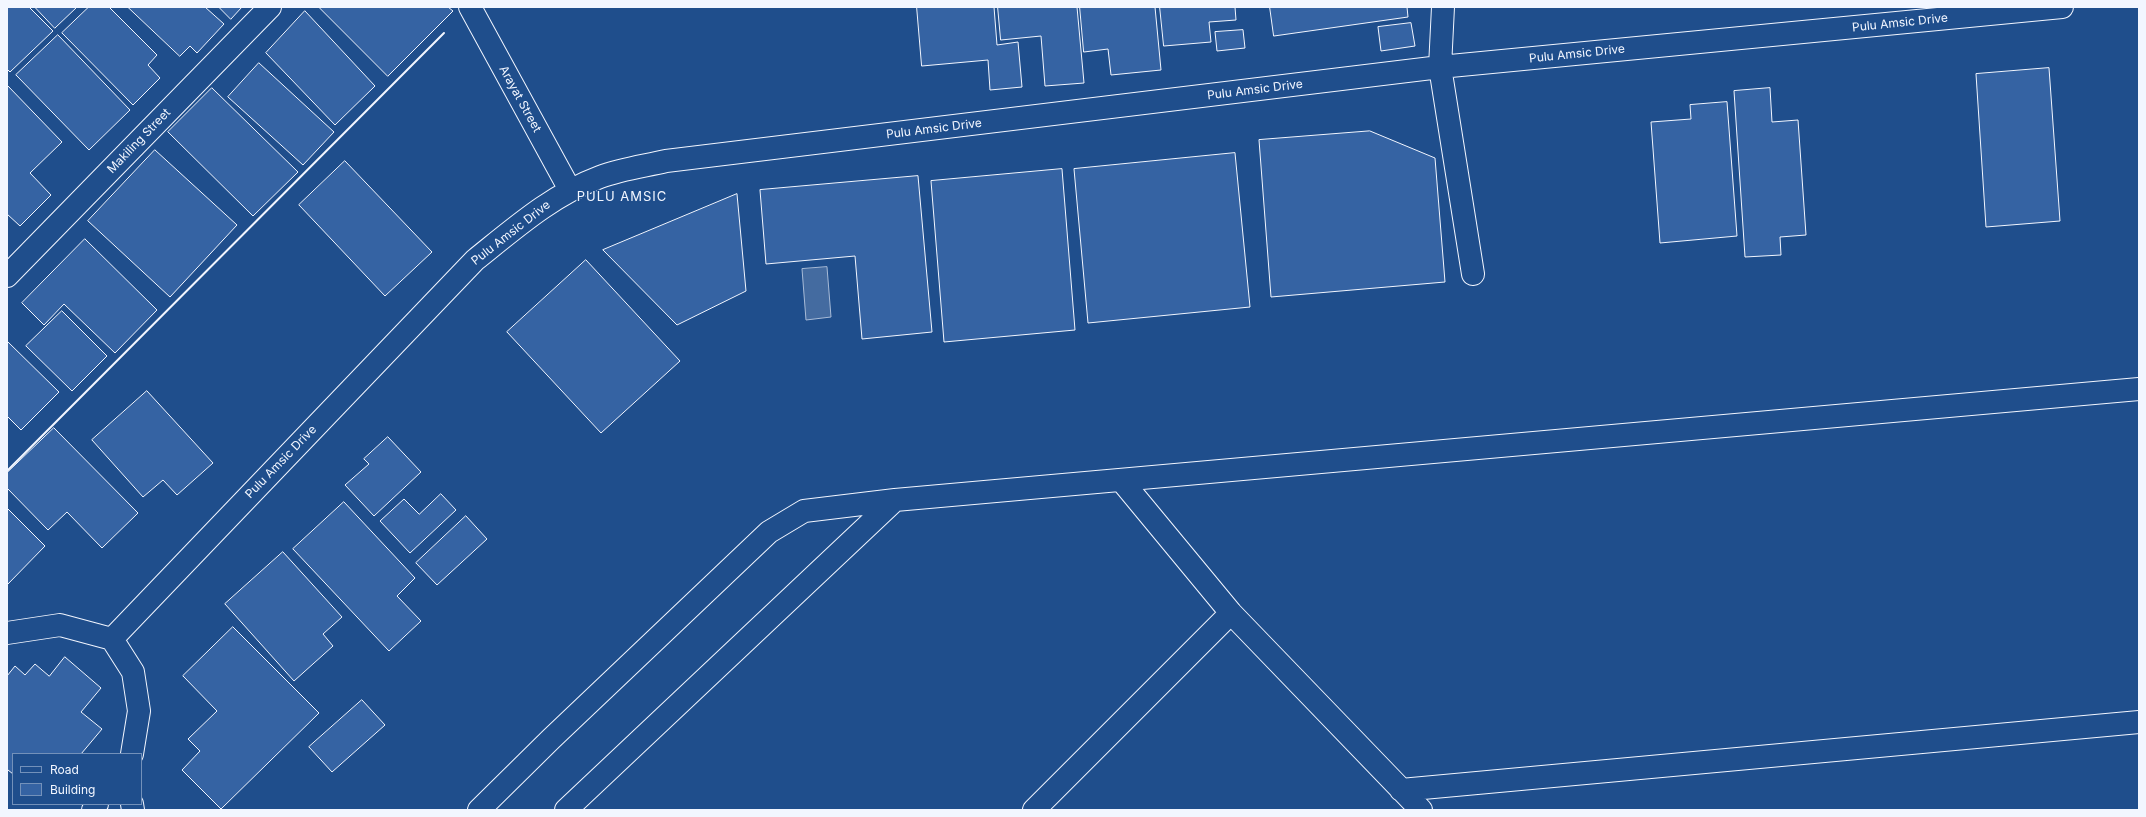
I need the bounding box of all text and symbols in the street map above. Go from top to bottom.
street label: Pulu Amsic Drive [1851,11,1949,35]
street label: Pulu Amsic Drive [1528,42,1626,66]
street label: Arayat Street [496,63,544,135]
street label: Pulu Amsic Drive [1206,77,1304,103]
street label: Makiling Street [104,106,174,176]
street label: Pulu Amsic Drive [885,116,983,142]
district label: PULU AMSIC [577,189,667,205]
street label: Pulu Amsic Drive [469,198,553,268]
street label: Pulu Amsic Drive [242,422,320,502]
legend [12,753,142,805]
text: Road [50,762,79,777]
text: Building [50,782,95,797]

